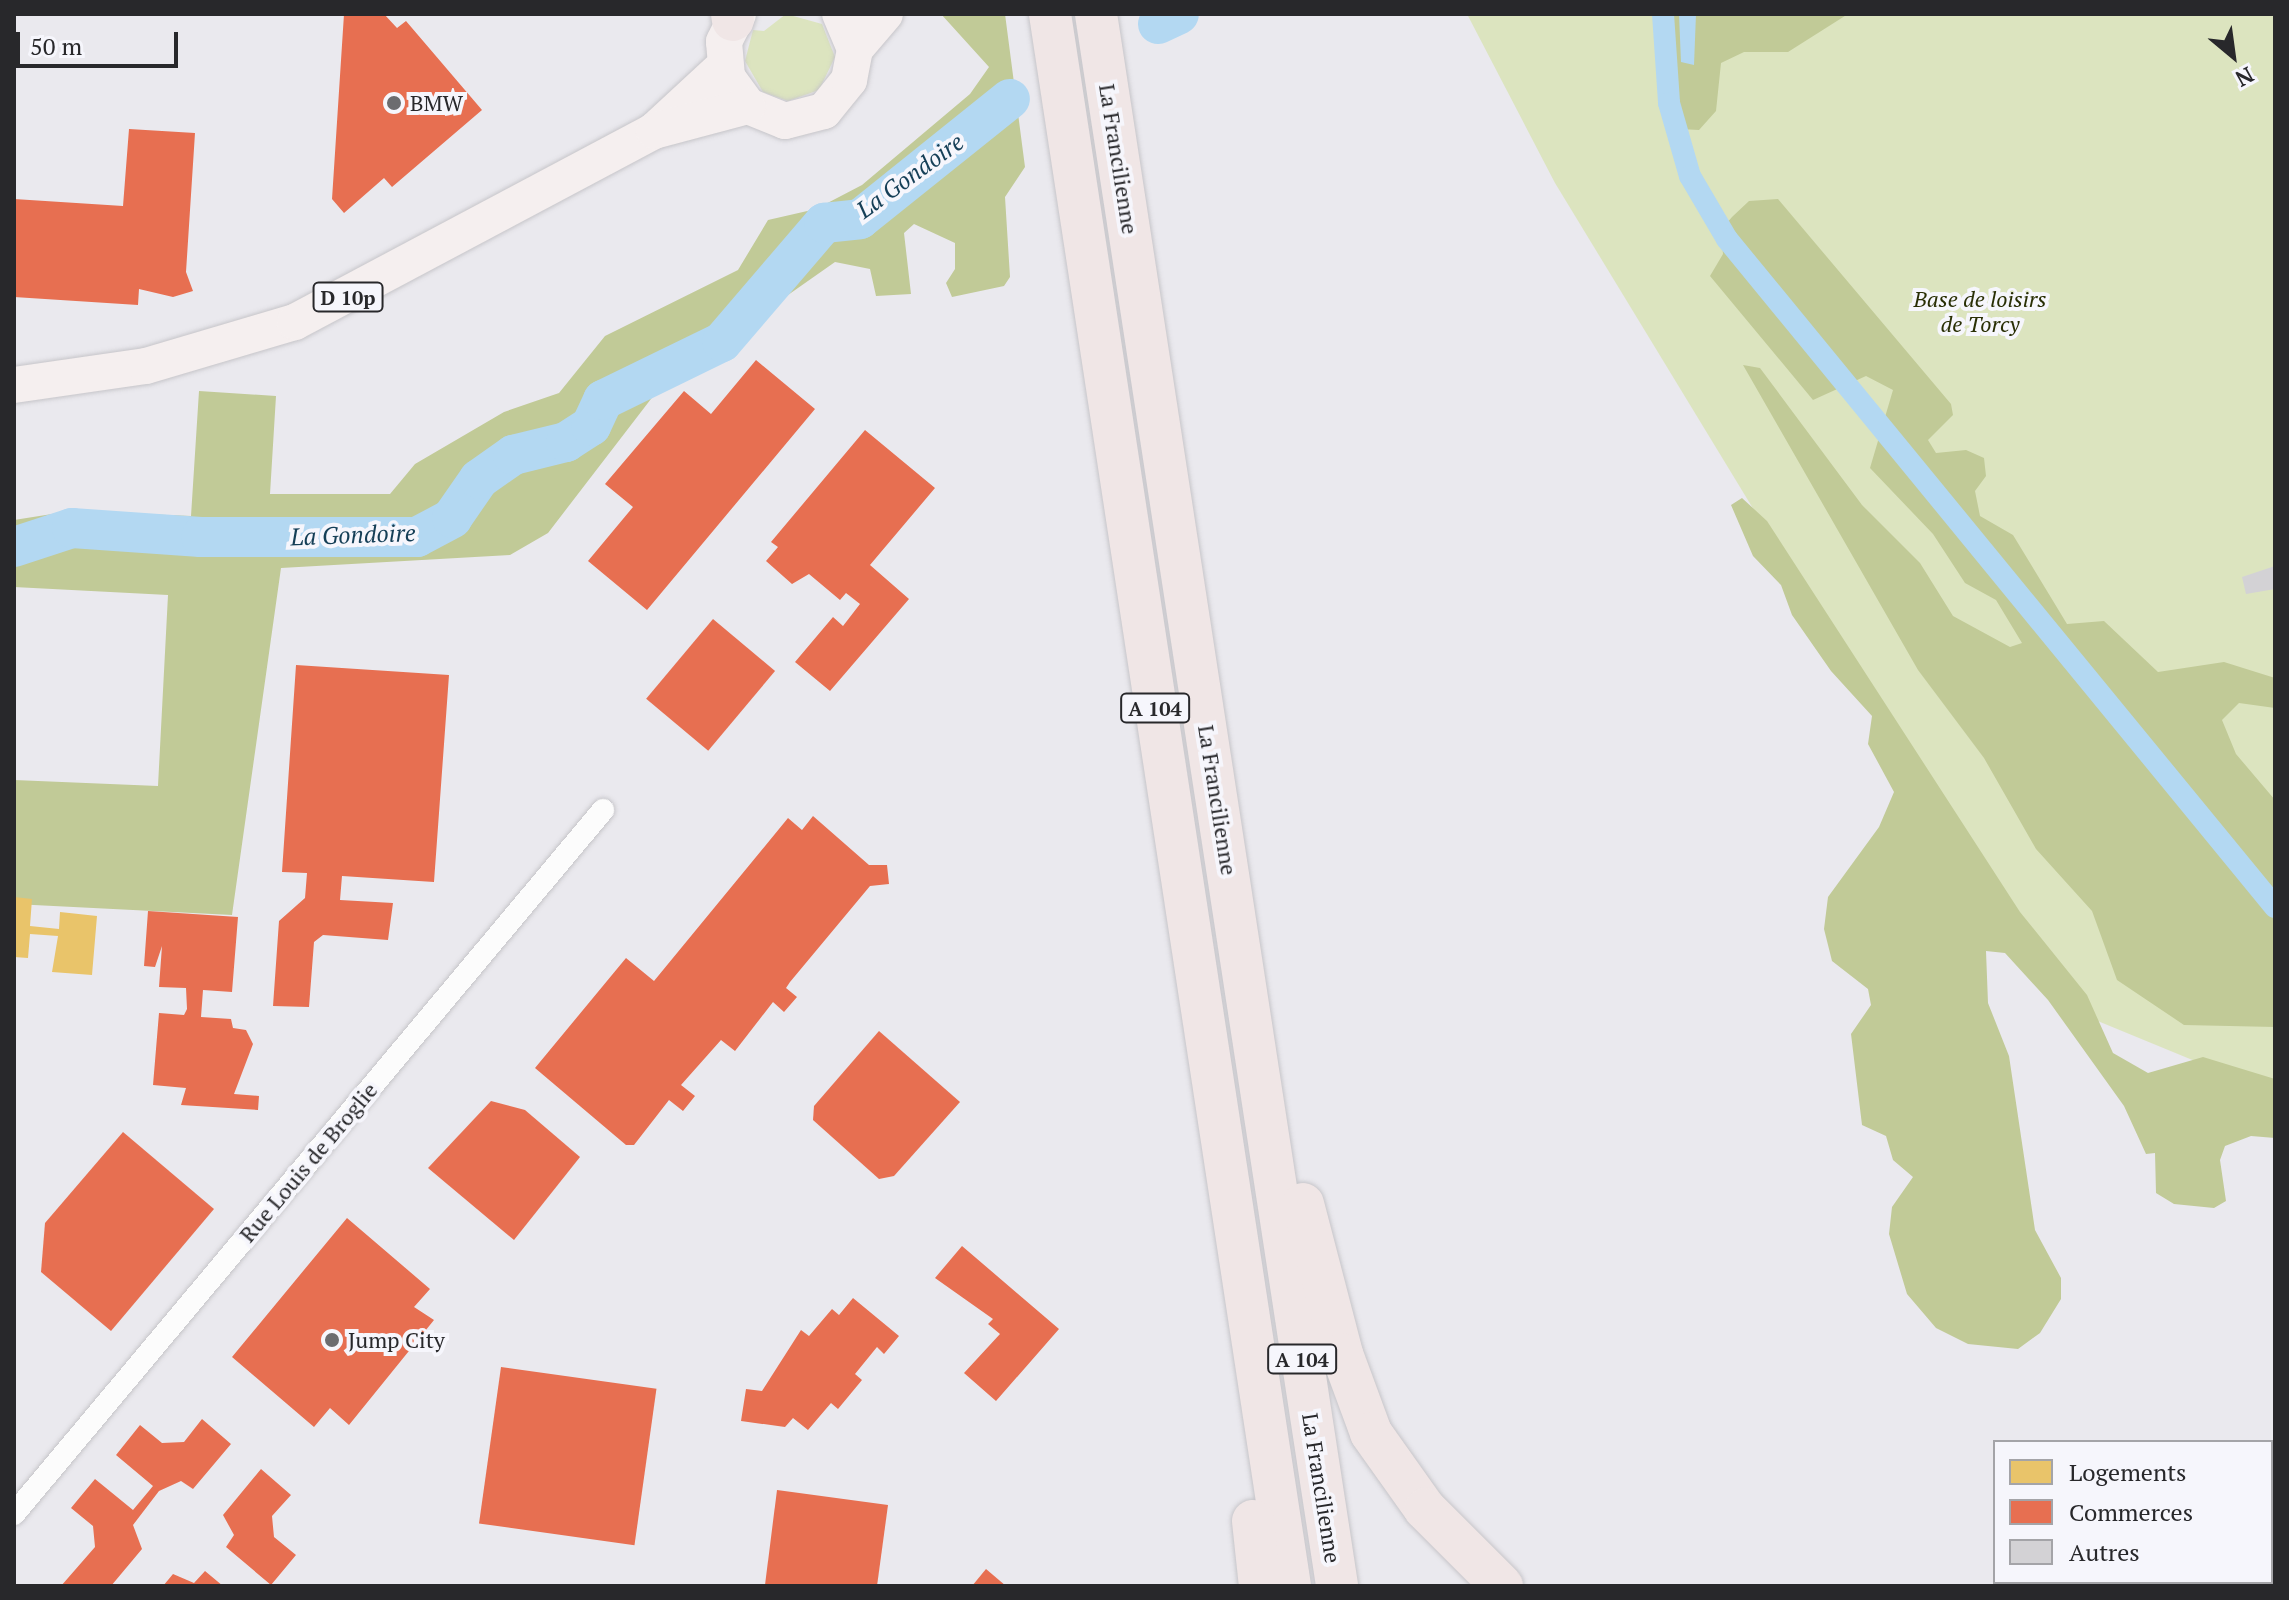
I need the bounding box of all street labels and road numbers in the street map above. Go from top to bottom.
street label: La Francilienne [1094,82,1144,236]
road number: D 10p [312,281,384,313]
road number: A 104 [1119,692,1191,724]
street label: La Francilienne [1193,723,1243,877]
street label: Rue Louis de Broglie [234,1077,382,1247]
road number: A 104 [1266,1343,1338,1375]
street label: La Francilienne [1297,1411,1347,1565]

